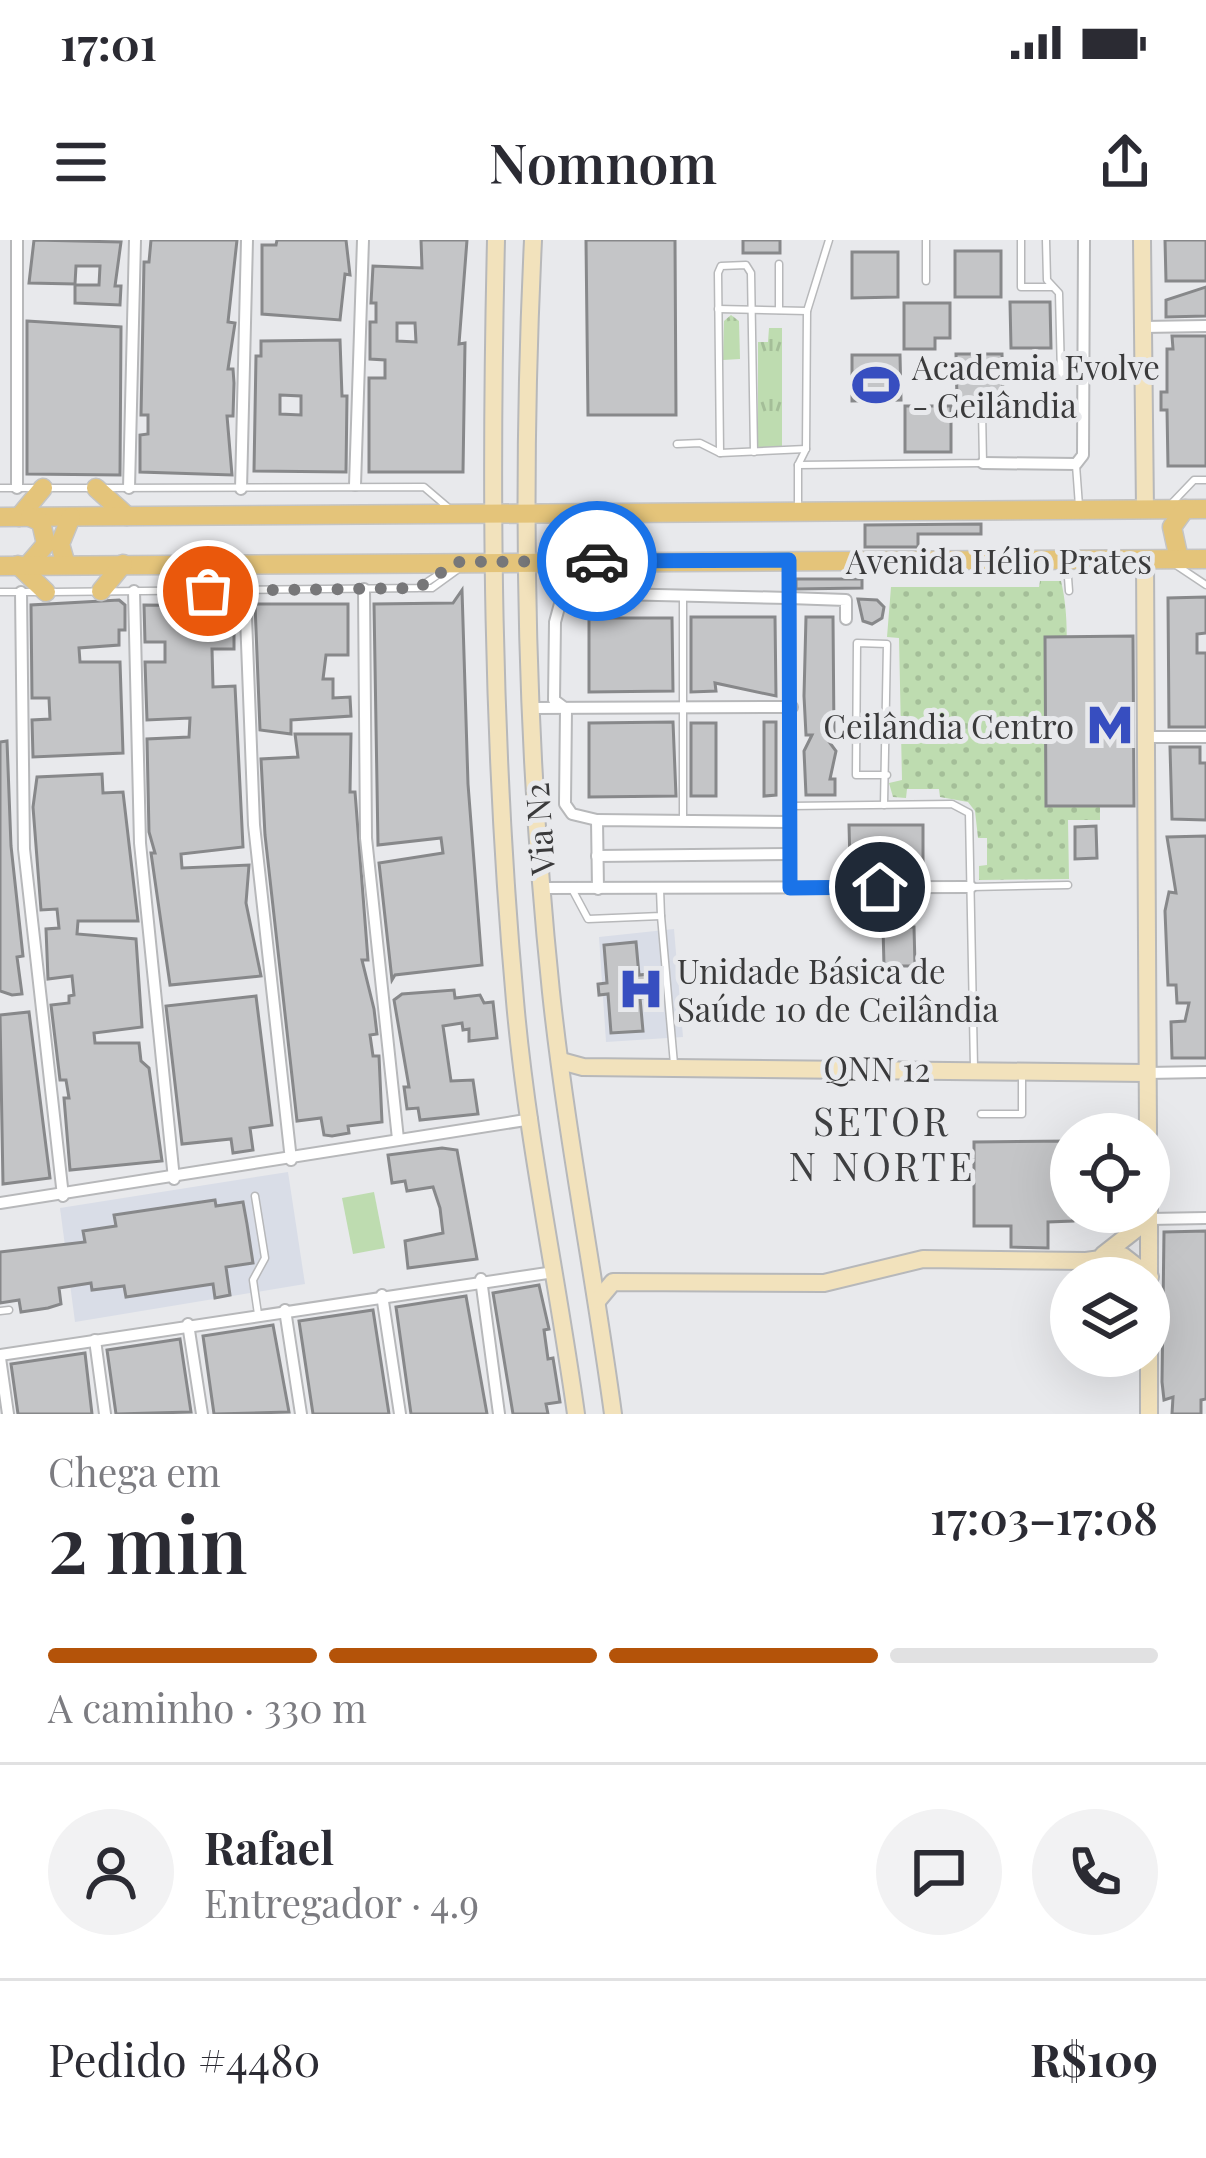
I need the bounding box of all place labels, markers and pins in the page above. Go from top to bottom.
place label: Academia Evolve - Ceilândia [911,344,1160,426]
sports icon: Academia Evolve - Ceilândia [851,360,901,410]
pin [157,540,259,642]
metro station icon: Ceilândia Centro [1085,700,1135,750]
place label: Ceilândia Centro [823,703,1074,747]
pin [829,836,931,938]
place label: Unidade Básica de Saúde 10 de Ceilândia [677,948,999,1030]
hospital icon: Unidade Básica de Saúde 10 de Ceilândia [616,964,666,1014]

